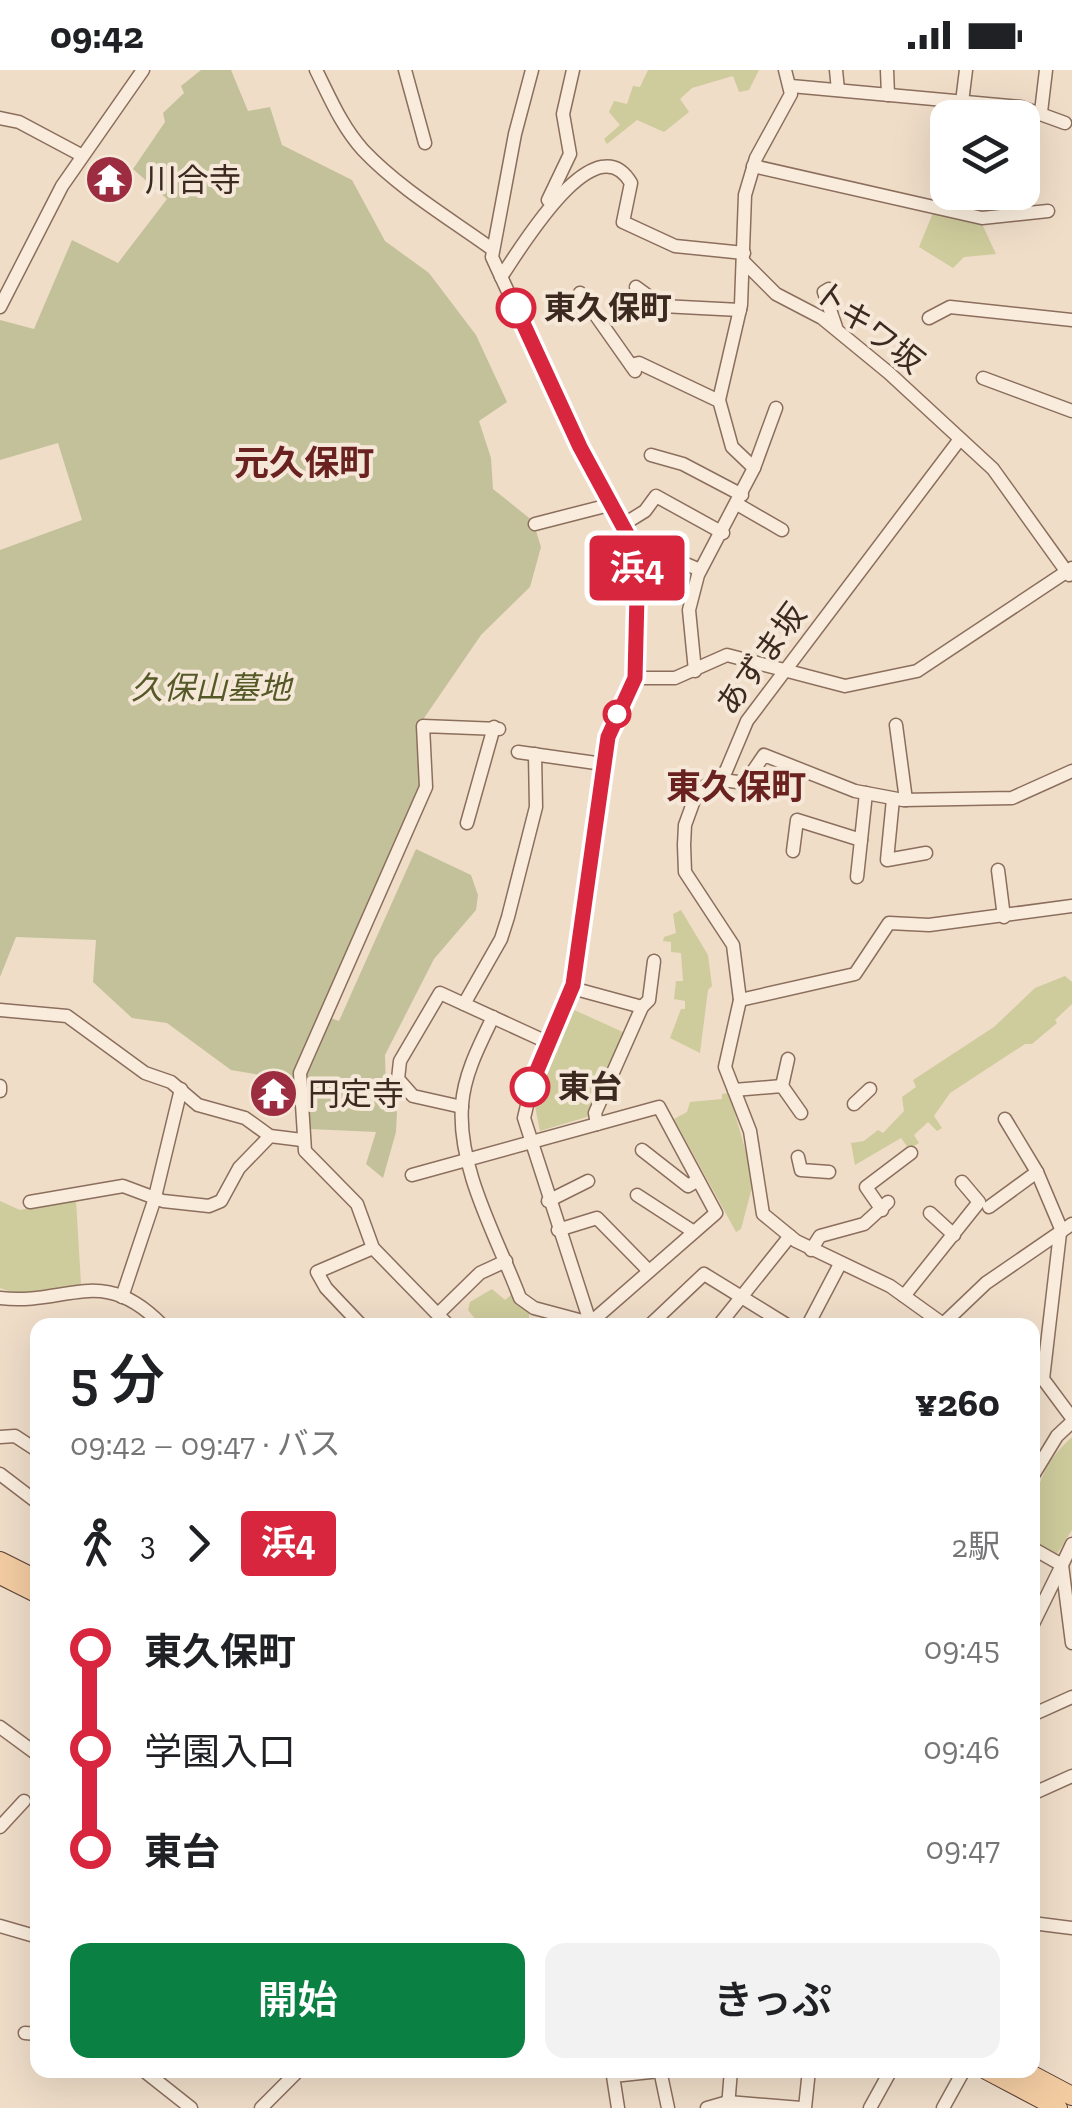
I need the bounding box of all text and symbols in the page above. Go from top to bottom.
text: 09:42 [50,12,144,58]
map controls [930,100,1040,210]
button: layers [930,100,1040,210]
temple icon: 川合寺 [84,154,136,206]
place label: 川合寺 [145,161,241,199]
street label: トキワ坂 [807,273,931,381]
marker: 東久保町 [497,289,535,327]
place label: 東久保町 [544,289,672,327]
district label: 元久保町 [234,442,374,484]
line badge: 浜4 [592,536,682,600]
text: 浜4 [610,547,664,589]
street label: あずま坂 [708,596,814,722]
park label: 久保山墓地 [131,669,294,707]
unlabelled marker [604,701,630,727]
district label: 東久保町 [666,766,806,808]
temple icon: 円定寺 [247,1068,299,1120]
marker: 東台 [511,1068,549,1106]
place label: 東台 [558,1068,622,1106]
place label: 円定寺 [308,1075,404,1113]
text: 5 分 [70,1347,165,1413]
text: ¥260 [915,1380,1000,1426]
text: 09:42 – 09:47 · バス [70,1425,341,1463]
icon: walk [70,1516,125,1571]
icon: forward [171,1516,226,1571]
text: 浜4 [261,1522,316,1564]
text: 3 [140,1524,156,1562]
text: 2駅 [952,1527,1000,1565]
text: 東久保町 [144,1629,296,1675]
text: 09:45 [924,1629,1000,1667]
text: 学園入口 [144,1729,296,1775]
text: 09:46 [923,1729,1000,1767]
text: 東台 [144,1829,220,1875]
text: 09:47 [926,1829,1000,1867]
button: 開始 [70,1943,525,2058]
button: きっぷ [545,1943,1000,2058]

